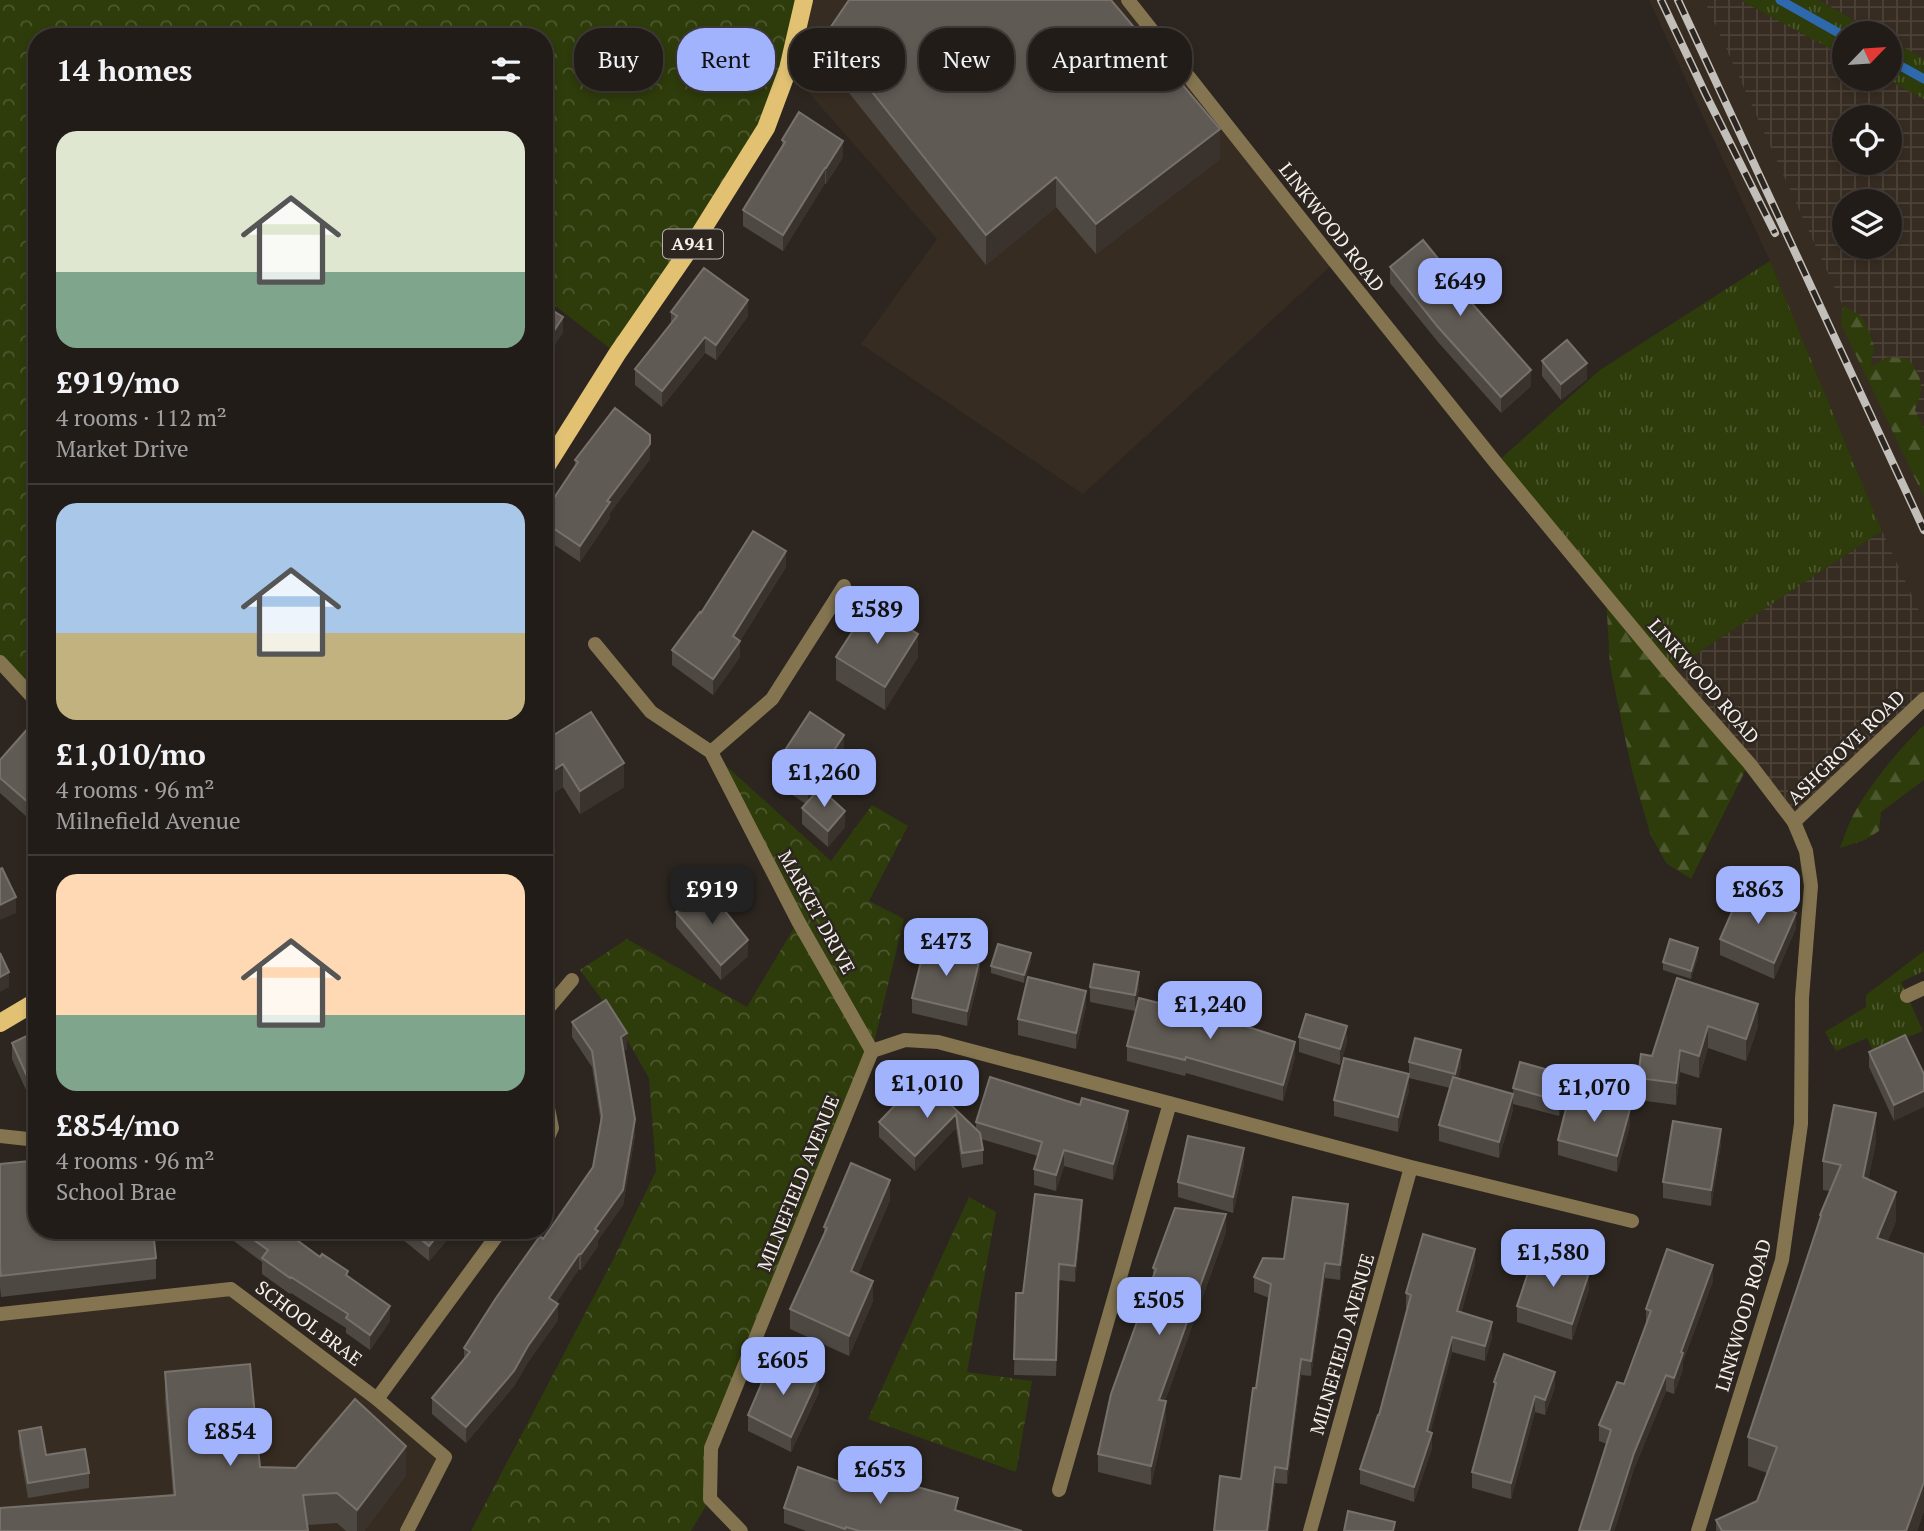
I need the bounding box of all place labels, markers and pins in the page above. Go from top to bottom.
pin: £649 [1419,258,1501,318]
pin: £589 [836,586,918,646]
pin: £1,260 [767,750,881,809]
pin: £919 [671,866,753,926]
pin: £863 [1717,866,1799,926]
pin: £473 [905,918,987,978]
pin: £1,240 [1153,982,1267,1041]
pin: £1,010 [870,1060,984,1120]
pin: £1,070 [1537,1064,1651,1124]
pin: £1,580 [1496,1230,1610,1289]
pin: £505 [1118,1278,1200,1337]
pin: £605 [742,1338,824,1397]
pin: £854 [189,1408,271,1468]
pin: £653 [839,1446,921,1506]

